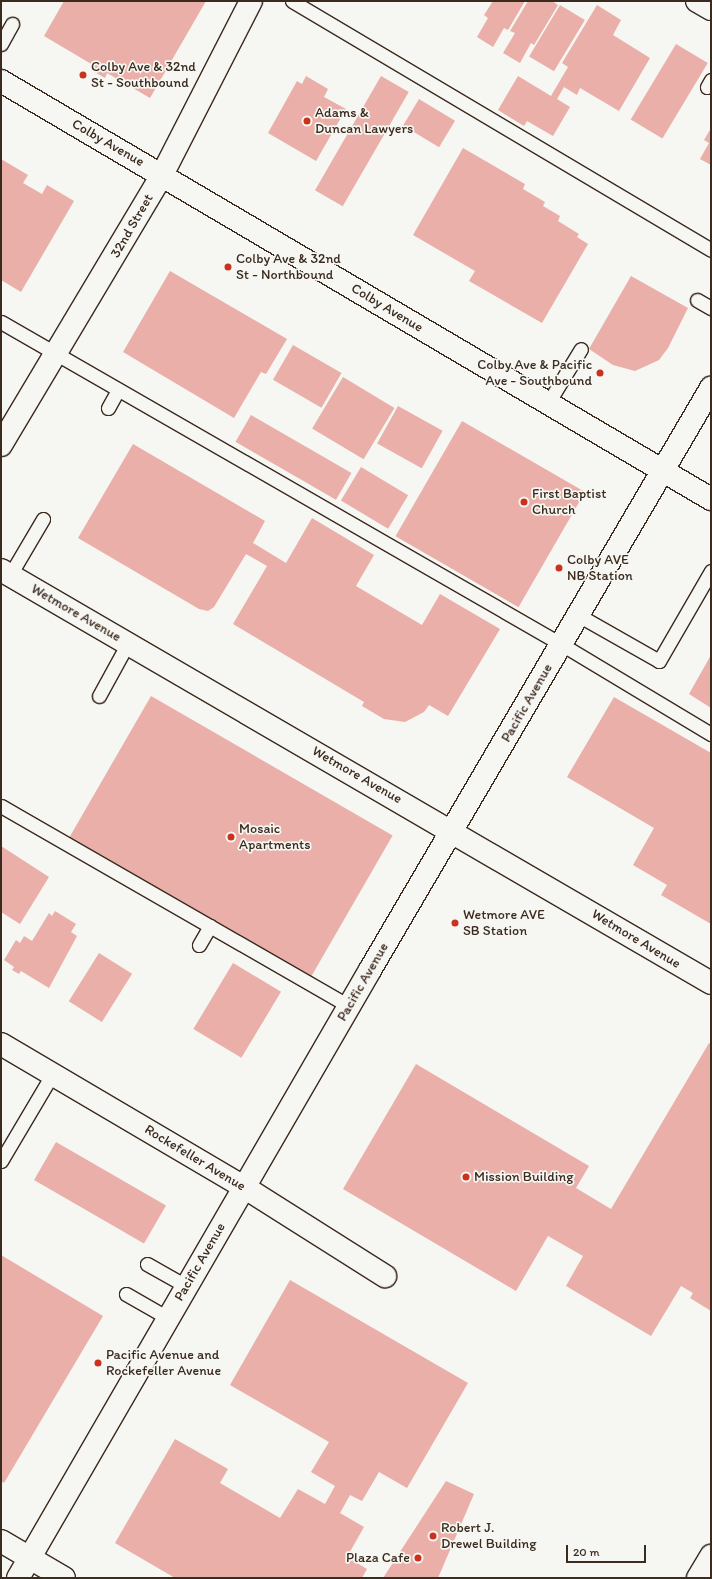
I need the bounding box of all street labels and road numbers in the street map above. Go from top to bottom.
street label: Colby Avenue [69,115,147,171]
street label: 32nd Street [107,191,157,261]
street label: Colby Avenue [348,280,426,336]
street label: Wetmore Avenue [28,580,124,646]
street label: Pacific Avenue [498,661,556,745]
street label: Wetmore Avenue [309,742,405,808]
street label: Wetmore Avenue [588,906,684,972]
street label: Pacific Avenue [334,940,392,1024]
street label: Rockefeller Avenue [141,1121,249,1195]
street label: Pacific Avenue [171,1220,229,1304]

